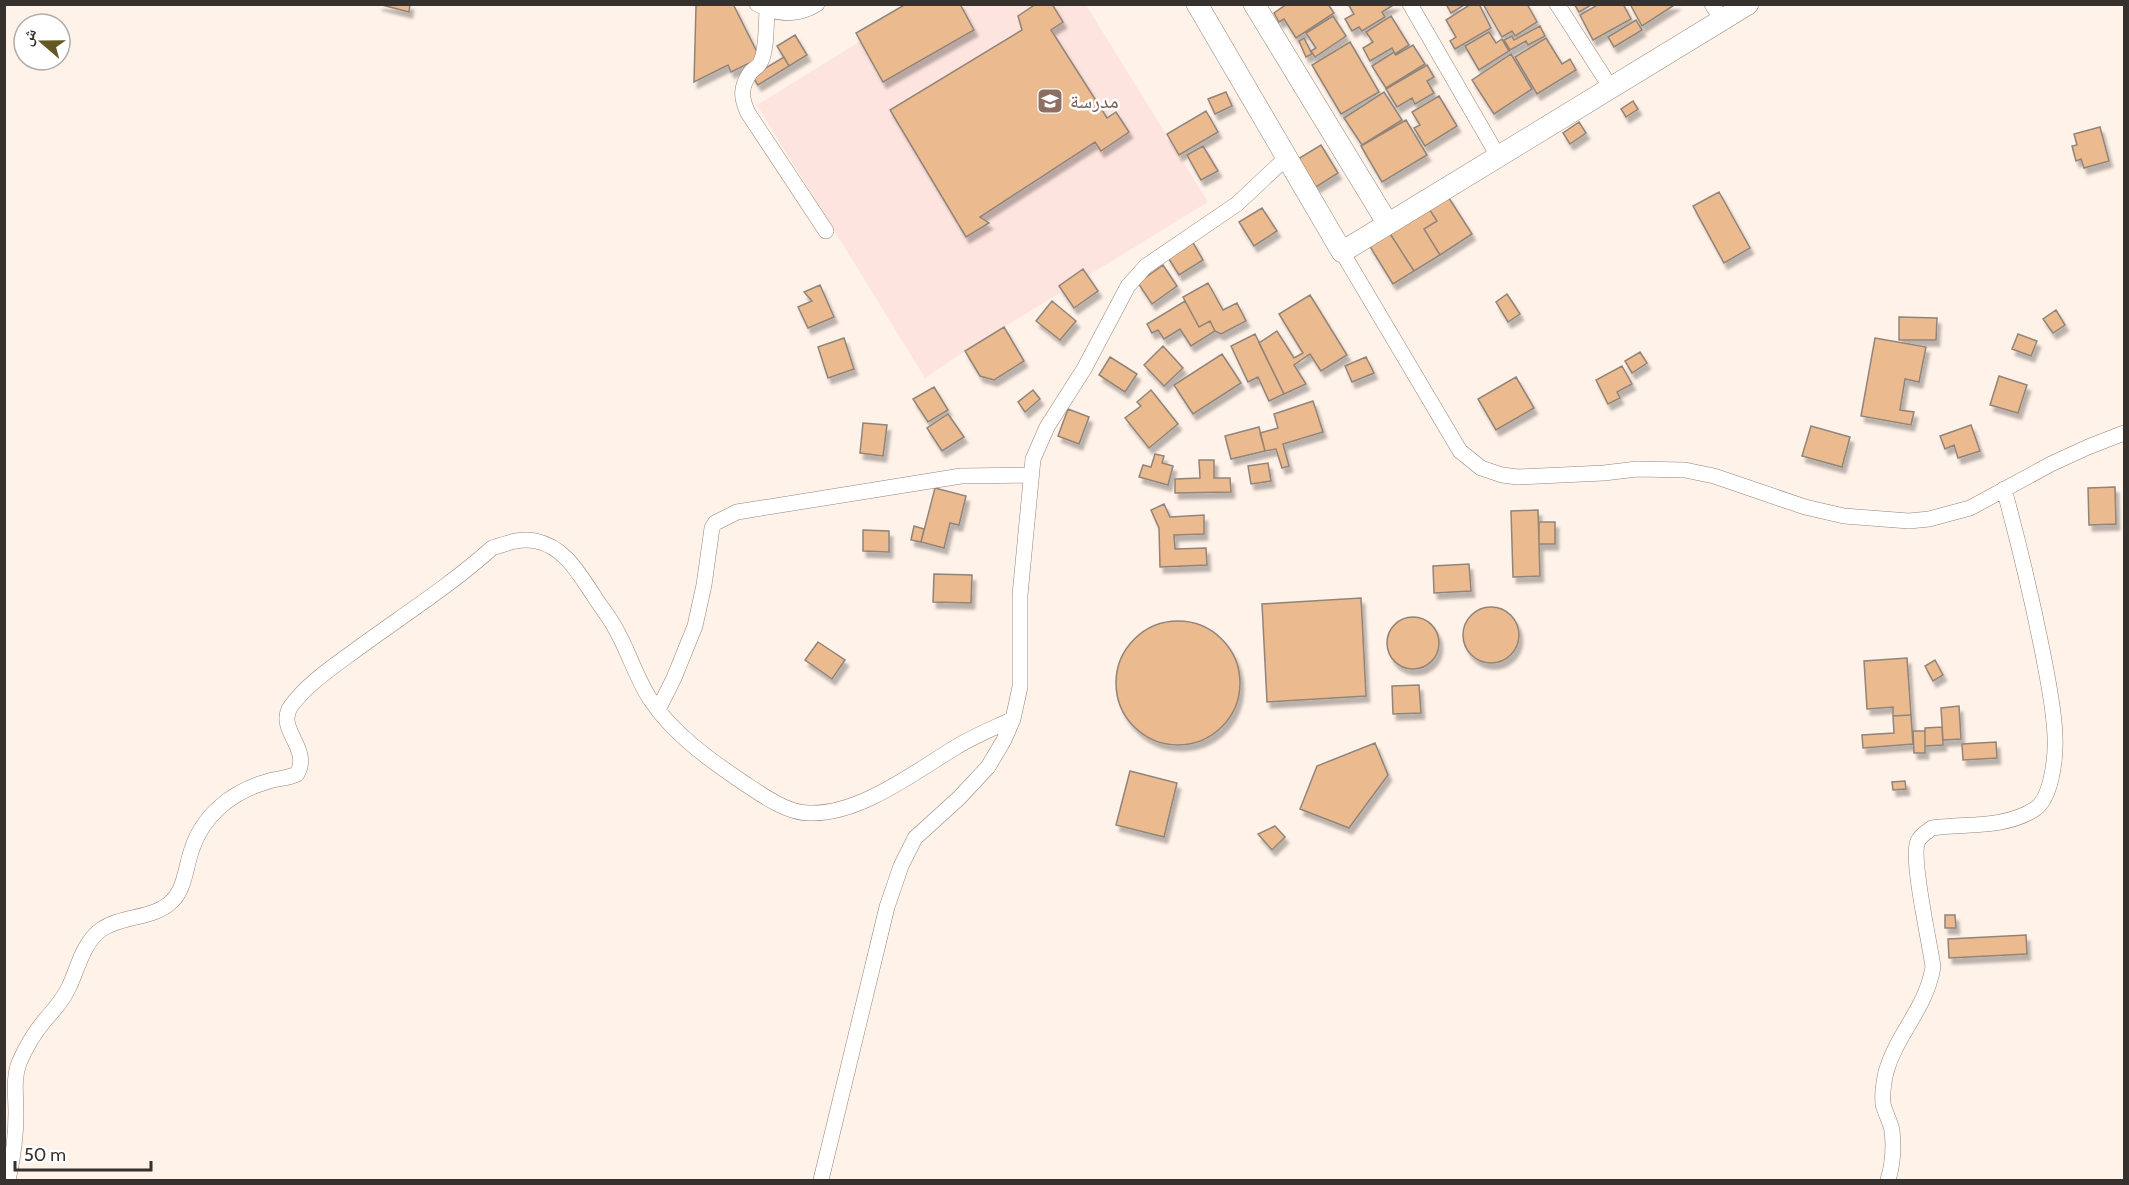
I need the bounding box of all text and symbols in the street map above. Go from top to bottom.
north arrow [12,12,72,72]
text: ش [17,26,40,48]
school or university icon: مدرسة [1035,86,1065,116]
place label: مدرسة [1070,89,1119,113]
scale bar [15,1134,152,1172]
text: 50 m [24,1144,66,1166]

